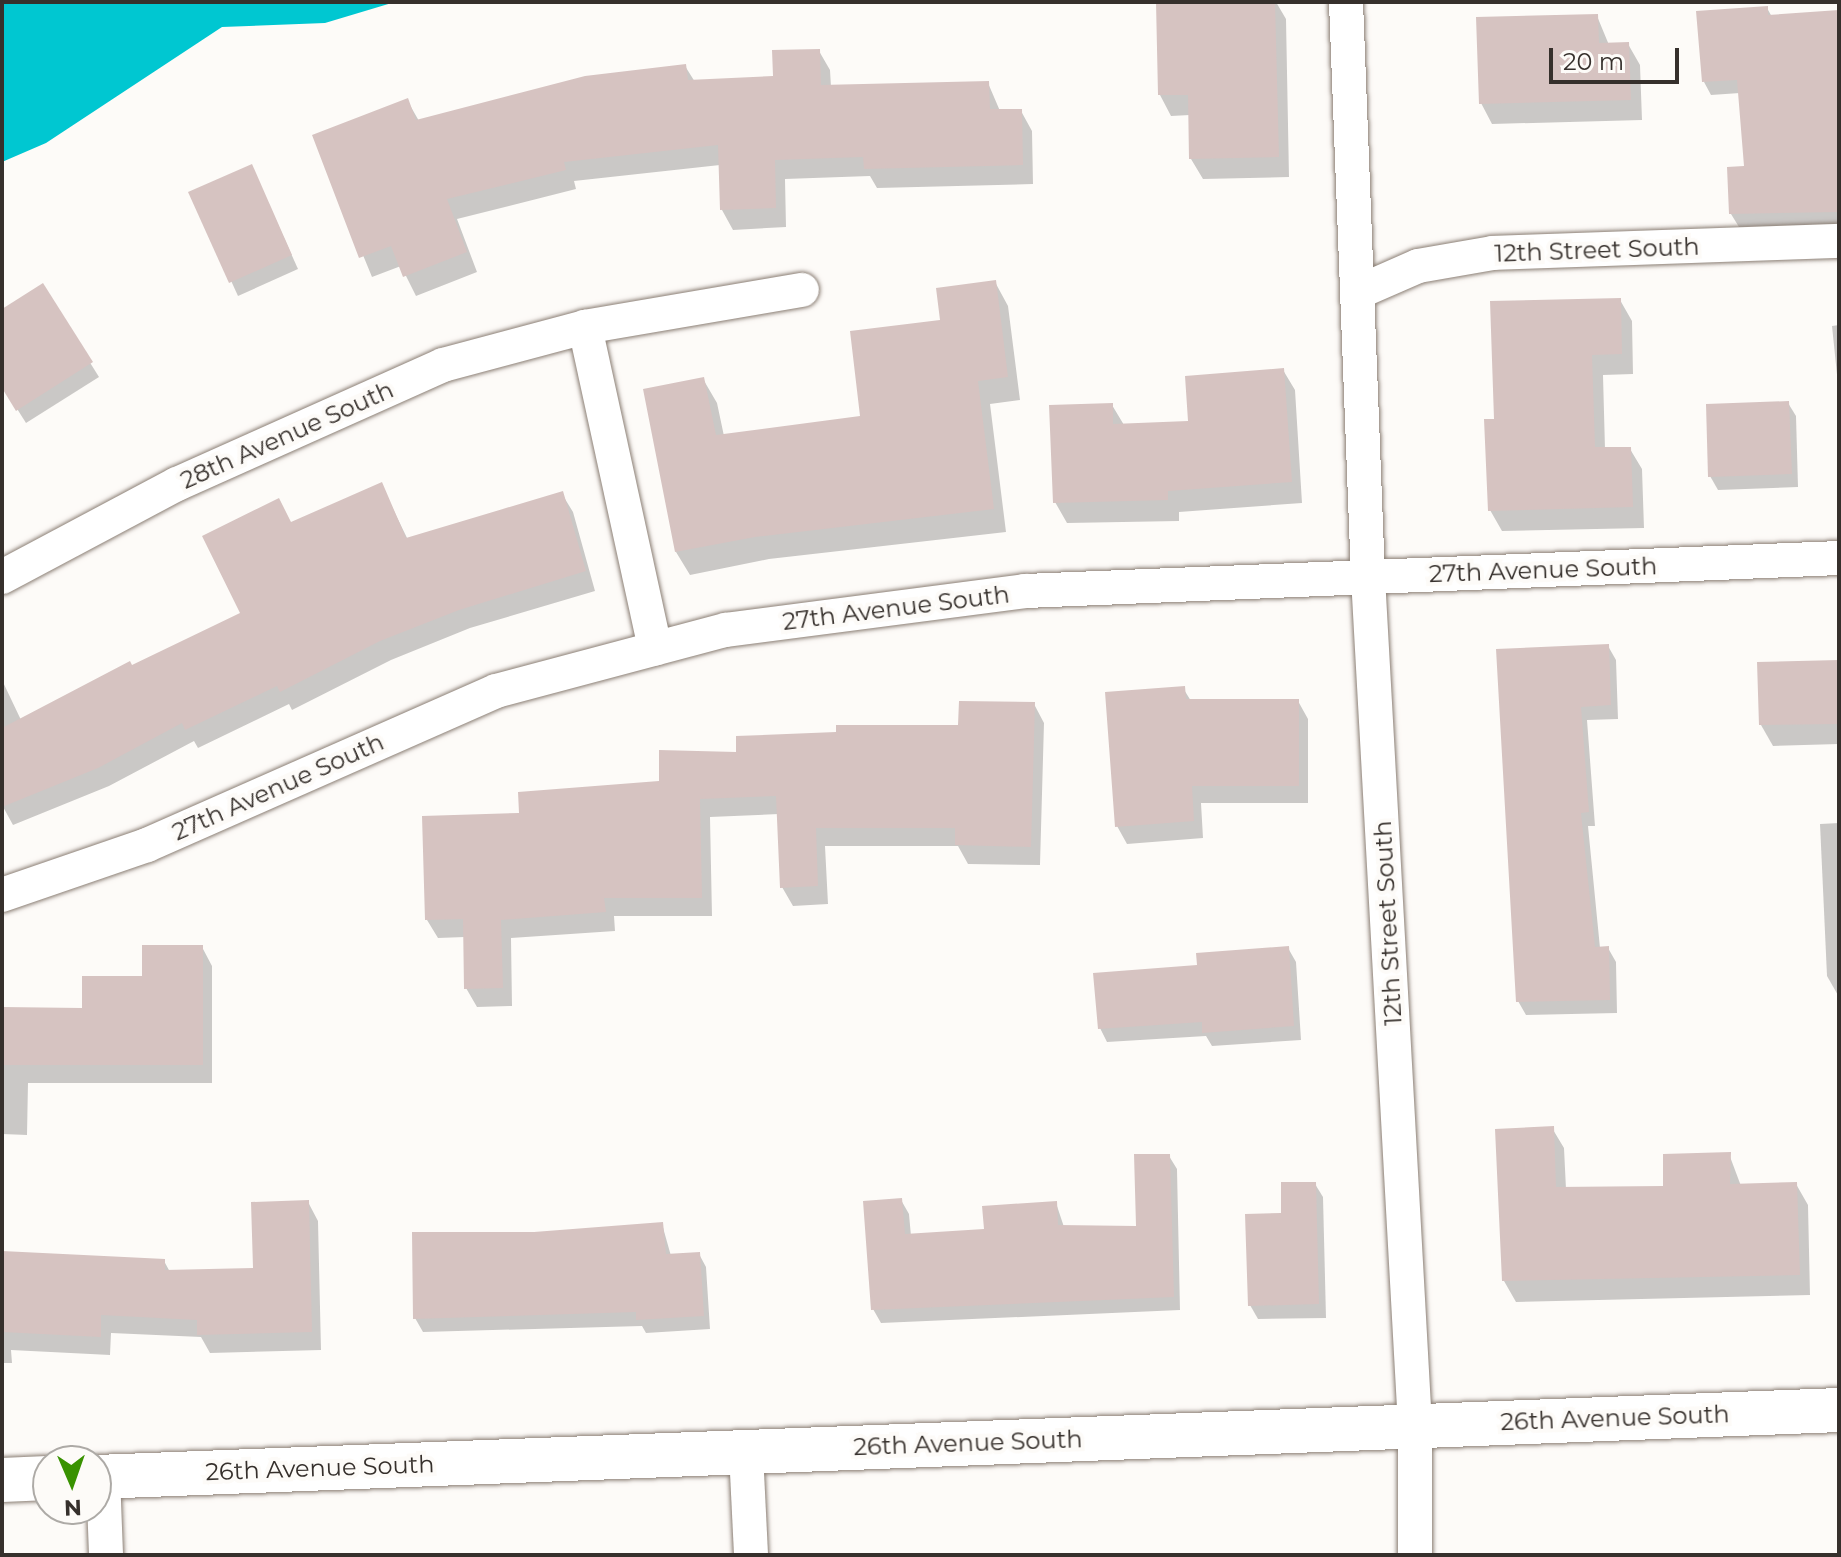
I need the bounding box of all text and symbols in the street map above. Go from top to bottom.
scale bar [1553,32,1683,82]
text: 20 m [1563,47,1624,76]
street label: 12th Street South [1494,232,1700,268]
street label: 28th Avenue South [176,375,398,495]
street label: 27th Avenue South [1428,552,1658,588]
street label: 27th Avenue South [781,580,1011,636]
street label: 27th Avenue South [168,727,388,847]
street label: 12th Street South [1368,820,1408,1026]
street label: 26th Avenue South [1500,1400,1730,1436]
street label: 26th Avenue South [853,1425,1083,1461]
north arrow [32,1445,112,1525]
street label: 26th Avenue South [205,1450,435,1486]
text: N [63,1494,82,1521]

